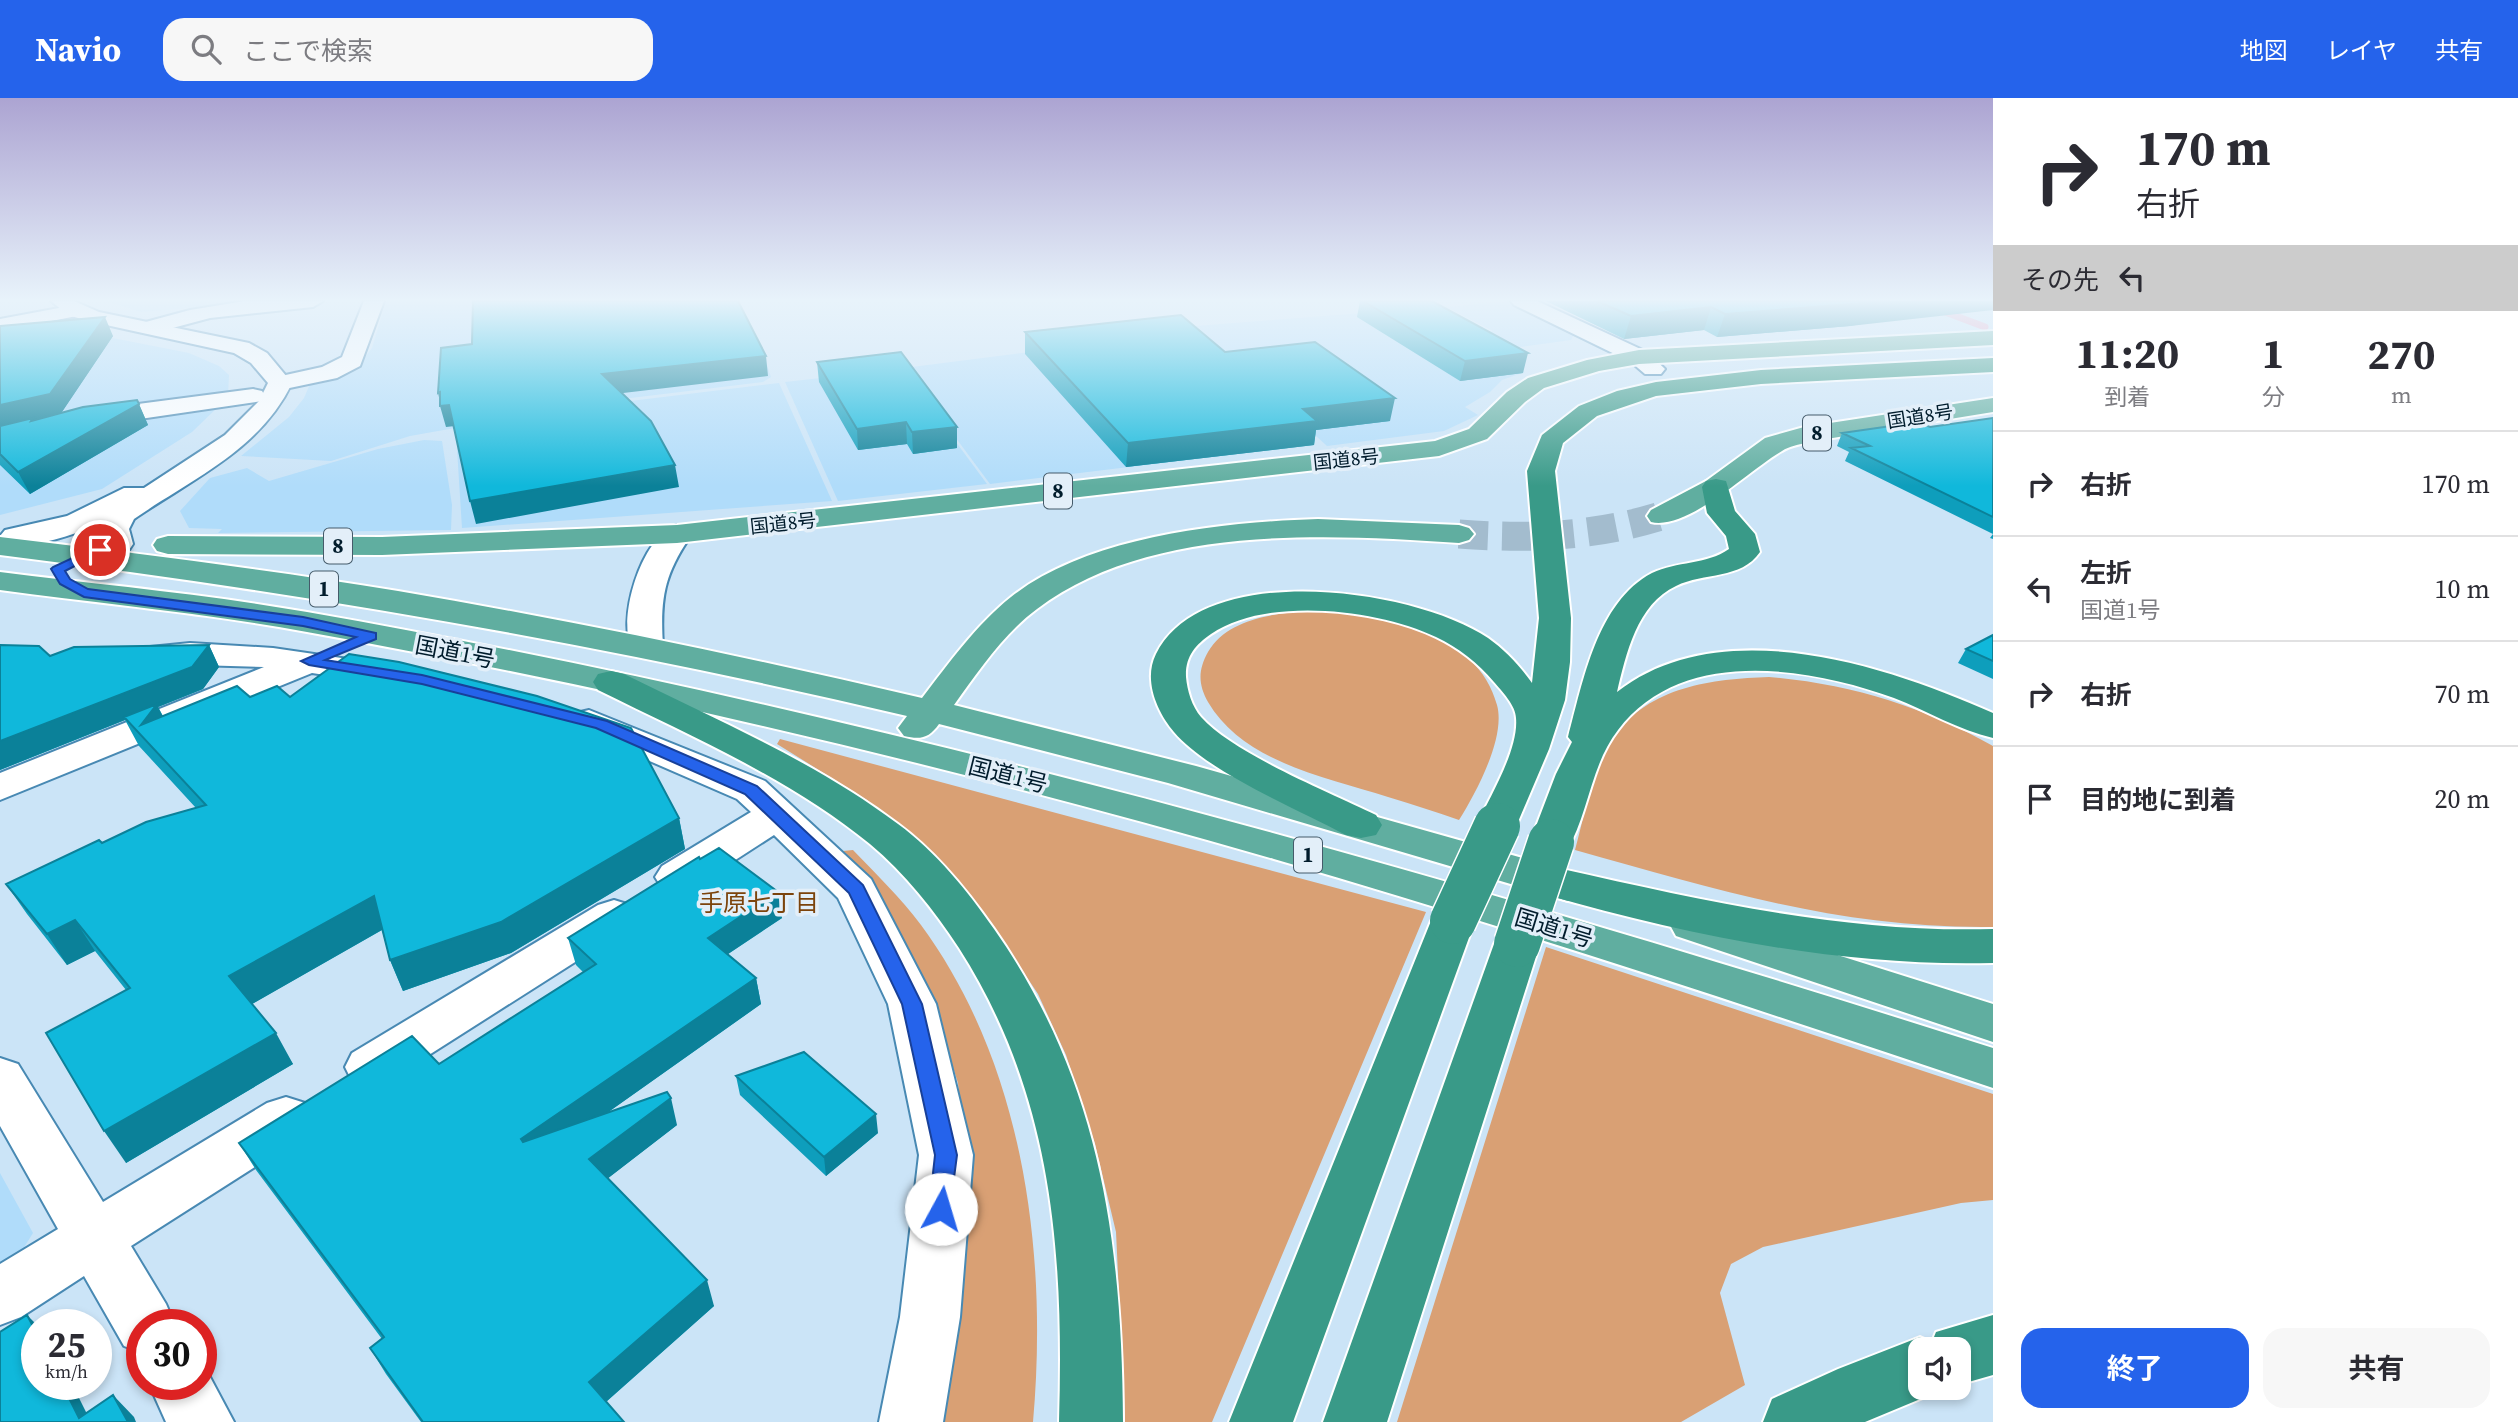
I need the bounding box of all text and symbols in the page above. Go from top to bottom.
search box [163,18,653,81]
text: Navio [35,27,121,72]
icon: search [187,30,225,68]
text: ここで検索 [243,33,373,69]
text: 地図 [2240,34,2288,67]
text: レイヤ [2326,34,2397,67]
text: 共有 [2435,34,2483,67]
text: 170 m [2136,114,2271,181]
icon: right [2021,126,2112,217]
text: 右折 [2136,182,2200,226]
icon: left [2113,259,2151,297]
text: その先 [2021,262,2099,298]
text: 11:20 [2076,324,2179,382]
text: 1 [2262,324,2285,382]
text: 270 [2367,325,2435,383]
text: m [2391,379,2412,411]
text: 到着 [2104,381,2150,413]
text: 分 [2262,381,2285,413]
street label: 国道8号 [1885,398,1955,434]
road number: 8 [1803,416,1831,450]
street label: 国道8号 [1312,443,1380,475]
icon: right [2021,465,2059,503]
text: 170 m [2422,466,2490,502]
text: 右折 [2080,467,2132,503]
road number: 8 [1044,474,1072,508]
street label: 国道8号 [749,507,817,539]
pin [70,520,130,580]
road number: 8 [324,528,352,564]
icon: arrive [81,531,119,569]
text: 左折 [2080,555,2132,591]
icon: left [2021,570,2059,608]
text: 10 m [2435,571,2490,607]
road number: 1 [310,572,338,606]
text: 国道1号 [2080,594,2161,626]
street label: 国道1号 [412,629,498,675]
icon: right [2021,675,2059,713]
text: 70 m [2435,676,2490,712]
text: 右折 [2080,677,2132,713]
street label: 国道1号 [965,750,1051,800]
icon: arrive [2021,780,2059,818]
text: 20 m [2435,781,2490,817]
text: 目的地に到着 [2080,782,2236,818]
road number: 1 [1294,838,1322,872]
district label: 手原七丁目 [699,886,819,919]
street label: 国道1号 [1511,901,1597,955]
position arrow [904,1172,978,1246]
speed limit sign: 30 [126,1309,217,1400]
text: 25 [48,1321,85,1369]
button: 終了 [2021,1328,2249,1408]
button: 共有 [2263,1328,2490,1408]
map controls [1908,1337,1971,1400]
button: sound [1908,1337,1971,1400]
text: km/h [45,1359,88,1384]

